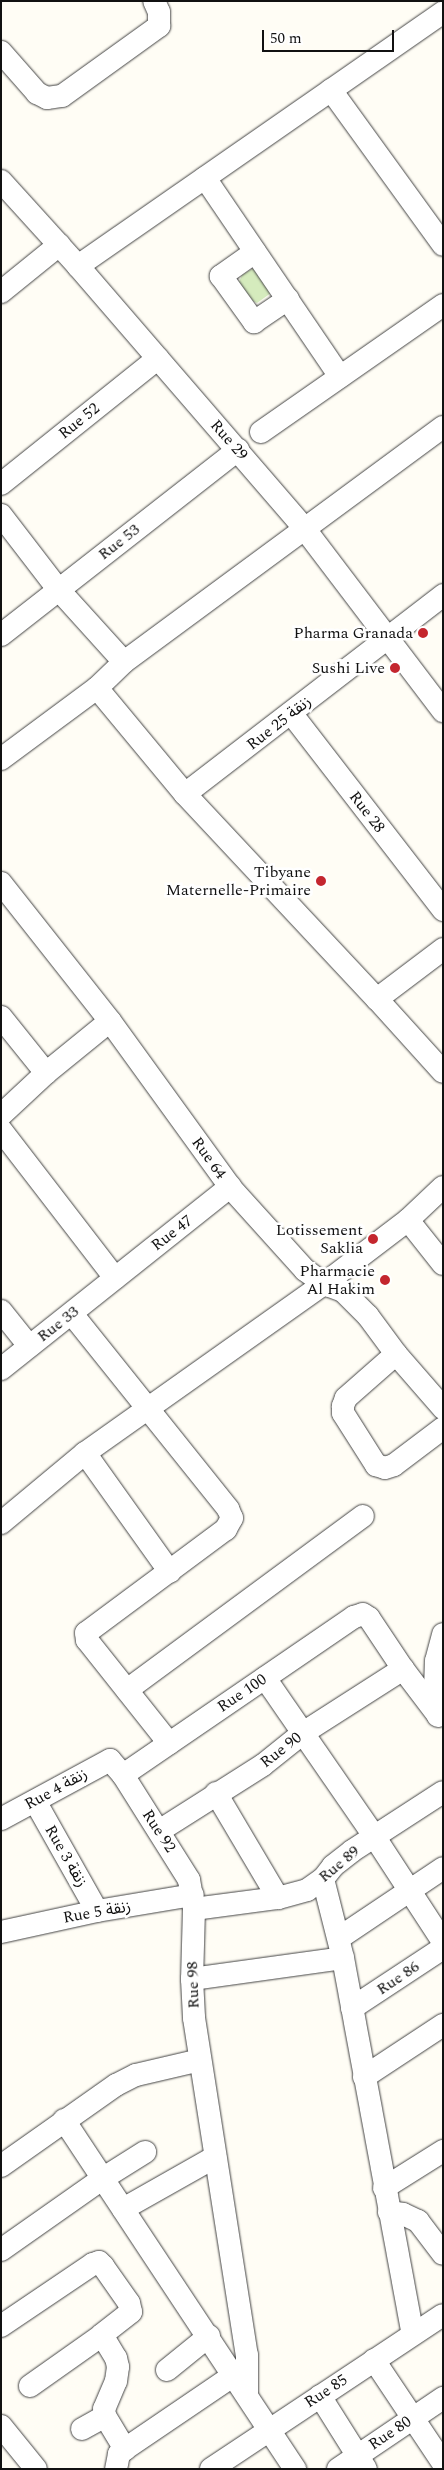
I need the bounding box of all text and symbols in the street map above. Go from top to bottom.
scale bar [264,20,396,52]
text: 50 m [270,27,302,50]
street label: Rue 52 [55,399,103,443]
street label: Rue 29 [206,416,252,464]
street label: Rue 53 [94,520,144,564]
place label: Pharma Granada [293,623,413,643]
marker: Pharma Granada [417,627,429,639]
place label: Sushi Live [312,658,385,678]
marker: Sushi Live [389,662,401,674]
street label: Rue 25 زنقة [243,692,315,754]
street label: Rue 28 [345,787,389,837]
place label: Tibyane Maternelle-Primaire [166,862,311,900]
marker: Tibyane Maternelle-Primaire [315,875,327,887]
street label: Rue 64 [187,1133,231,1183]
street label: Rue 47 [147,1211,197,1255]
place label: Lotissement Saklia [276,1220,363,1258]
marker: Lotissement Saklia [367,1233,379,1245]
place label: Pharmacie Al Hakim [299,1261,375,1299]
marker: Pharmacie Al Hakim [379,1274,391,1286]
street label: Rue 33 [33,1302,83,1346]
street label: Rue 100 [214,1670,270,1716]
street label: Rue 90 [256,1728,306,1772]
street label: Rue 4 زنقة [21,1764,91,1814]
street label: Rue 92 [138,1806,180,1856]
street label: Rue 3 زنقة [41,1821,91,1891]
street label: Rue 89 [315,1841,363,1887]
street label: Rue 5 زنقة [62,1897,132,1927]
street label: Rue 86 [373,1957,423,1999]
street label: Rue 98 [183,1961,203,2009]
street label: Rue 85 [301,2370,351,2412]
street label: Rue 80 [365,2412,415,2454]

